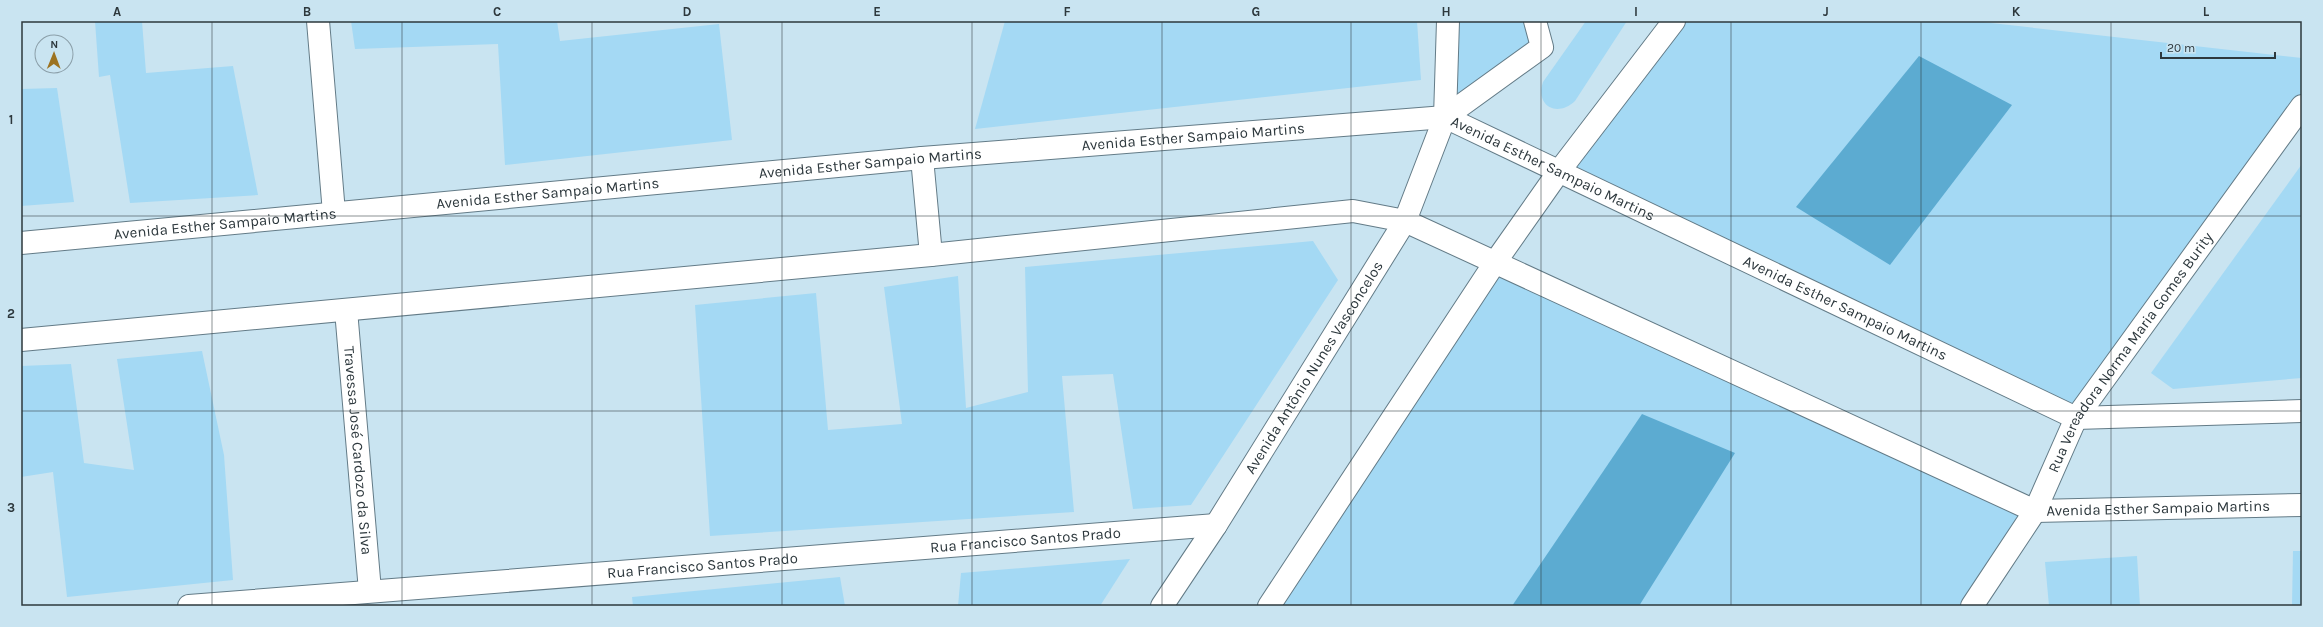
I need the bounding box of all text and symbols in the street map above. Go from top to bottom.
text: A [113,4,121,19]
text: B [303,4,311,19]
text: C [493,4,501,19]
text: D [683,4,692,19]
text: E [873,4,881,19]
text: F [1063,4,1071,19]
text: G [1252,4,1260,19]
text: H [1441,4,1451,19]
text: I [1634,4,1638,19]
text: J [1823,4,1829,19]
text: K [2012,4,2021,19]
text: L [2203,4,2210,19]
north arrow [34,34,74,74]
scale bar [2161,34,2275,60]
text: N [50,38,58,51]
text: 20 m [2167,41,2195,55]
text: 1 [9,112,13,127]
street label: Avenida Esther Sampaio Martins [1448,112,1658,225]
street label: Avenida Esther Sampaio Martins [1081,119,1305,154]
street label: Avenida Esther Sampaio Martins [758,144,982,182]
street label: Avenida Esther Sampaio Martins [435,174,660,213]
street label: Avenida Esther Sampaio Martins [113,204,337,243]
street label: Rua Vereadora Norma Maria Gomes Burity [2044,229,2217,475]
street label: Avenida Esther Sampaio Martins [1740,252,1950,364]
street label: Avenida Antônio Nunes Vasconcelos [1241,258,1387,477]
text: 2 [7,306,15,321]
street label: Travessa José Cardozo da Silva [340,345,376,556]
street label: Avenida Esther Sampaio Martins [2046,497,2270,520]
text: 3 [7,500,15,515]
street label: Rua Francisco Santos Prado [929,524,1121,557]
street label: Rua Francisco Santos Prado [606,549,798,582]

